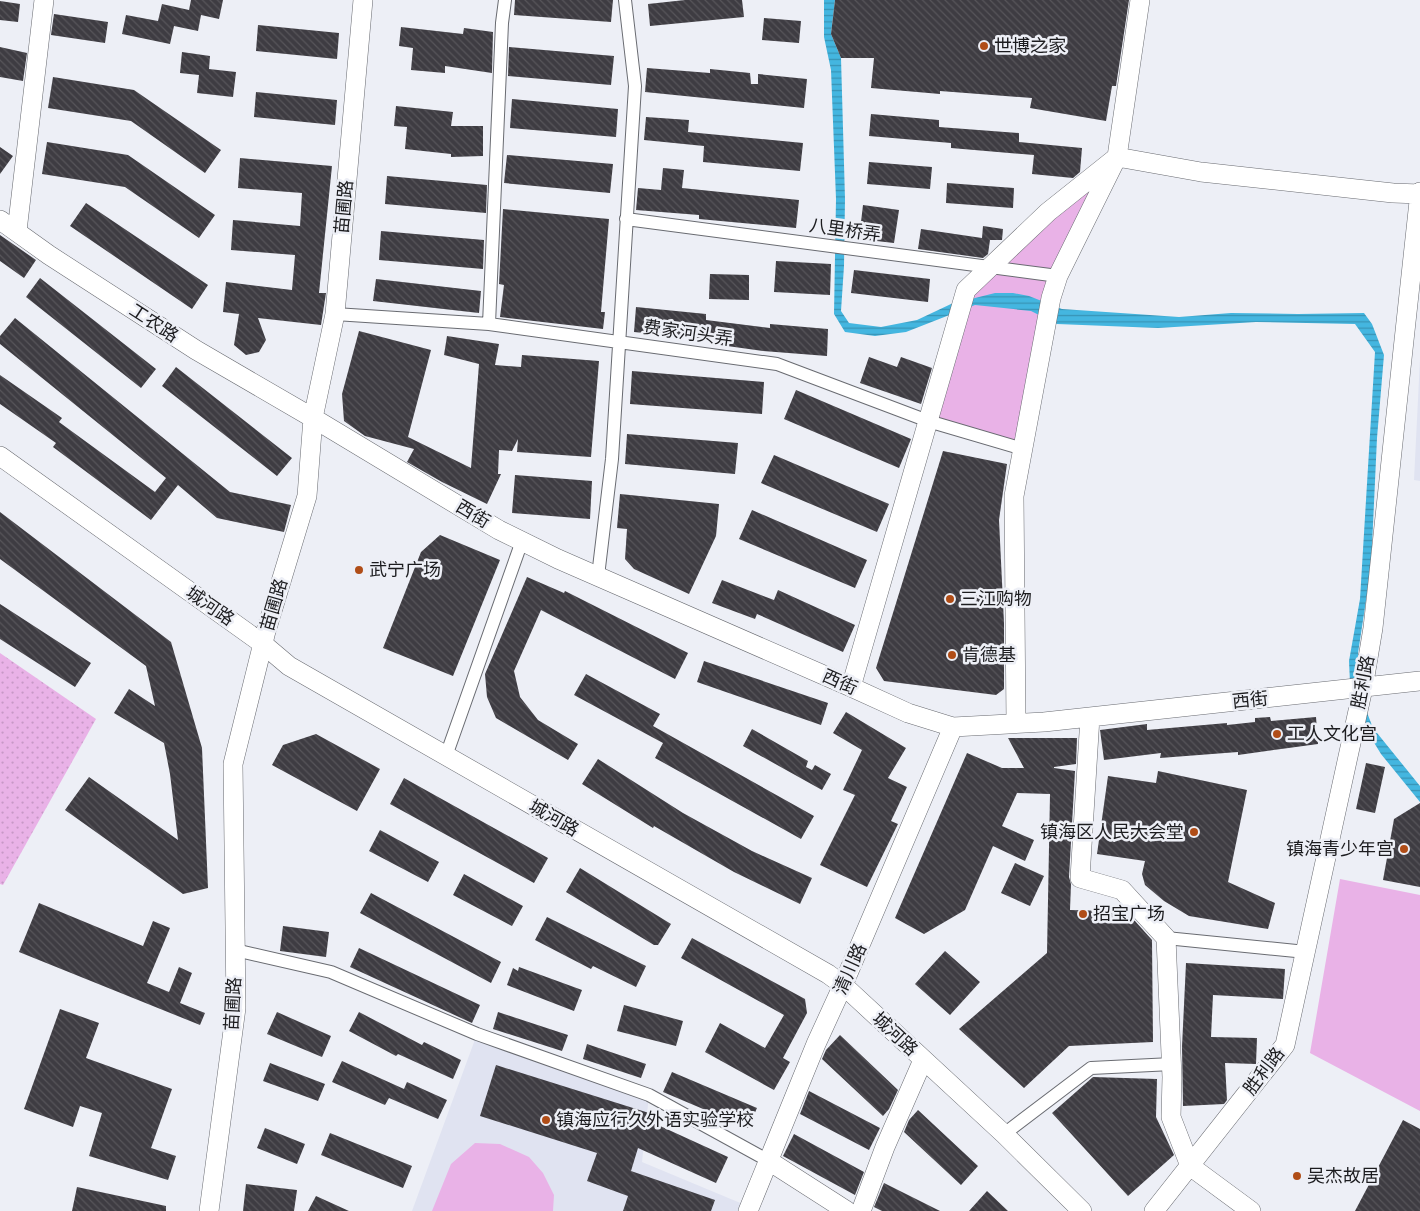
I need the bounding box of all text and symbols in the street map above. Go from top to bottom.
place label: 世博之家 [994,33,1066,59]
marker: 世博之家 [978,40,990,52]
street label: 苗圃路 [329,179,359,235]
street label: 八里桥弄 [808,212,882,248]
street label: 工农路 [124,297,184,349]
street label: 费家河头弄 [642,314,734,352]
street label: 西街 [451,494,495,534]
place label: 武宁广场 [369,557,441,583]
marker: 武宁广场 [353,564,365,576]
street label: 苗圃路 [254,575,294,635]
street label: 城河路 [180,580,240,632]
place label: 三江购物 [960,586,1032,612]
marker: 三江购物 [944,593,956,605]
place label: 肯德基 [962,642,1016,668]
marker: 肯德基 [946,649,958,661]
street label: 胜利路 [1345,653,1381,711]
street label: 西街 [818,663,862,701]
street label: 西街 [1231,685,1269,715]
place label: 工人文化宫 [1287,721,1377,747]
marker: 工人文化宫 [1271,728,1283,740]
street label: 城河路 [524,793,584,843]
place label: 镇海区人民大会堂 [1040,819,1184,845]
marker: 镇海区人民大会堂 [1188,826,1200,838]
place label: 镇海青少年宫 [1286,836,1394,862]
marker: 镇海青少年宫 [1398,843,1410,855]
place label: 招宝广场 [1093,901,1165,927]
marker: 招宝广场 [1077,908,1089,920]
street label: 清川路 [827,939,873,999]
street label: 苗圃路 [219,976,247,1032]
street label: 城河路 [866,1006,924,1062]
street label: 胜利路 [1237,1042,1291,1100]
place label: 镇海应行久外语实验学校 [556,1107,754,1133]
marker: 镇海应行久外语实验学校 [540,1114,552,1126]
place label: 吴杰故居 [1307,1163,1379,1189]
marker: 吴杰故居 [1291,1170,1303,1182]

